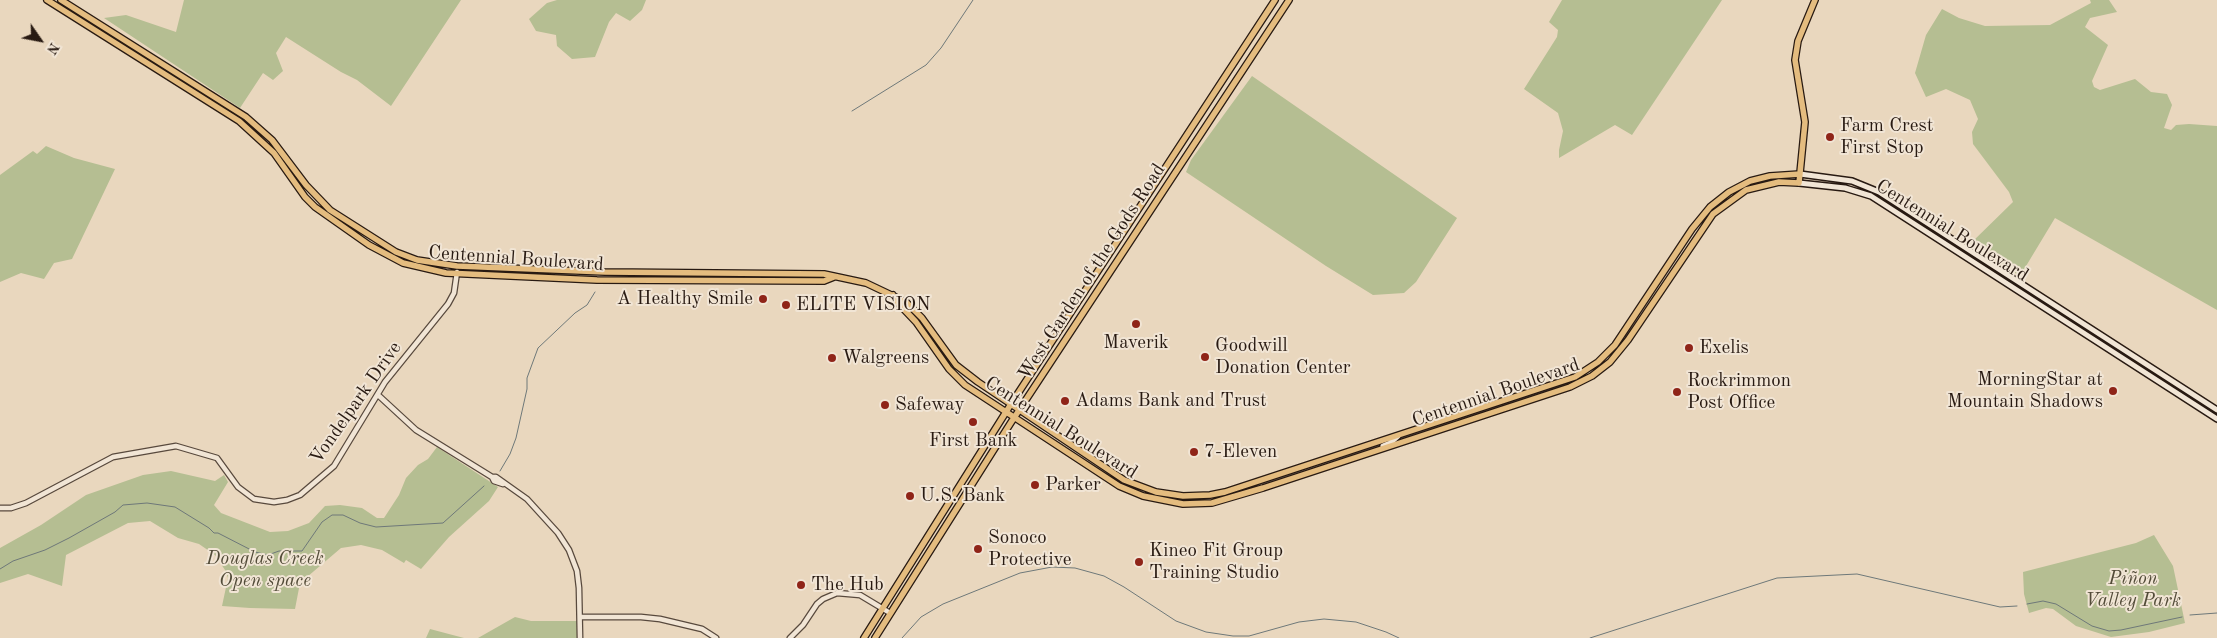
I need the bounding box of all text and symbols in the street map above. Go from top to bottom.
north arrow [15,15,65,65]
text: N [44,40,61,56]
place label: Farm Crest First Stop [1840,115,1933,159]
marker: Farm Crest First Stop [1824,131,1836,143]
street label: West Garden of the Gods Road [1013,159,1171,385]
street label: Centennial Boulevard [1871,175,2033,287]
street label: Centennial Boulevard [428,241,604,277]
place label: A Healthy Smile [617,288,753,310]
marker: A Healthy Smile [757,293,769,305]
place label: ELITE VISION [796,294,931,316]
marker: ELITE VISION [780,299,792,311]
marker: Maverik [1130,318,1142,330]
place label: Maverik [1103,332,1169,354]
place label: Goodwill Donation Center [1215,335,1351,379]
street label: Vondelpark Drive [305,337,407,469]
place label: Exelis [1699,337,1749,359]
marker: Exelis [1683,342,1695,354]
place label: Walgreens [842,347,929,369]
marker: Goodwill Donation Center [1199,351,1211,363]
marker: Walgreens [826,352,838,364]
street label: Centennial Boulevard [1409,354,1583,432]
place label: MorningStar at Mountain Shadows [1947,369,2103,413]
place label: Rockrimmon Post Office [1687,370,1791,414]
street label: Centennial Boulevard [980,372,1142,484]
marker: MorningStar at Mountain Shadows [2107,385,2119,397]
marker: Rockrimmon Post Office [1671,386,1683,398]
place label: Adams Bank and Trust [1075,390,1267,412]
place label: Safeway [895,394,964,416]
marker: Adams Bank and Trust [1059,395,1071,407]
marker: Safeway [879,399,891,411]
marker: First Bank [967,416,979,428]
place label: First Bank [929,430,1017,452]
place label: 7-Eleven [1204,441,1277,463]
marker: 7-Eleven [1188,446,1200,458]
place label: Parker [1045,474,1101,496]
marker: Parker [1029,479,1041,491]
place label: U.S. Bank [920,485,1005,507]
marker: U.S. Bank [904,490,916,502]
place label: Sonoco Protective [988,527,1071,571]
place label: Kineo Fit Group Training Studio [1149,540,1283,584]
marker: Sonoco Protective [972,543,984,555]
park label: Douglas Creek Open space [206,548,324,592]
marker: Kineo Fit Group Training Studio [1133,556,1145,568]
park label: Piñon Valley Park [2085,568,2181,612]
place label: The Hub [811,574,884,596]
marker: The Hub [795,579,807,591]

